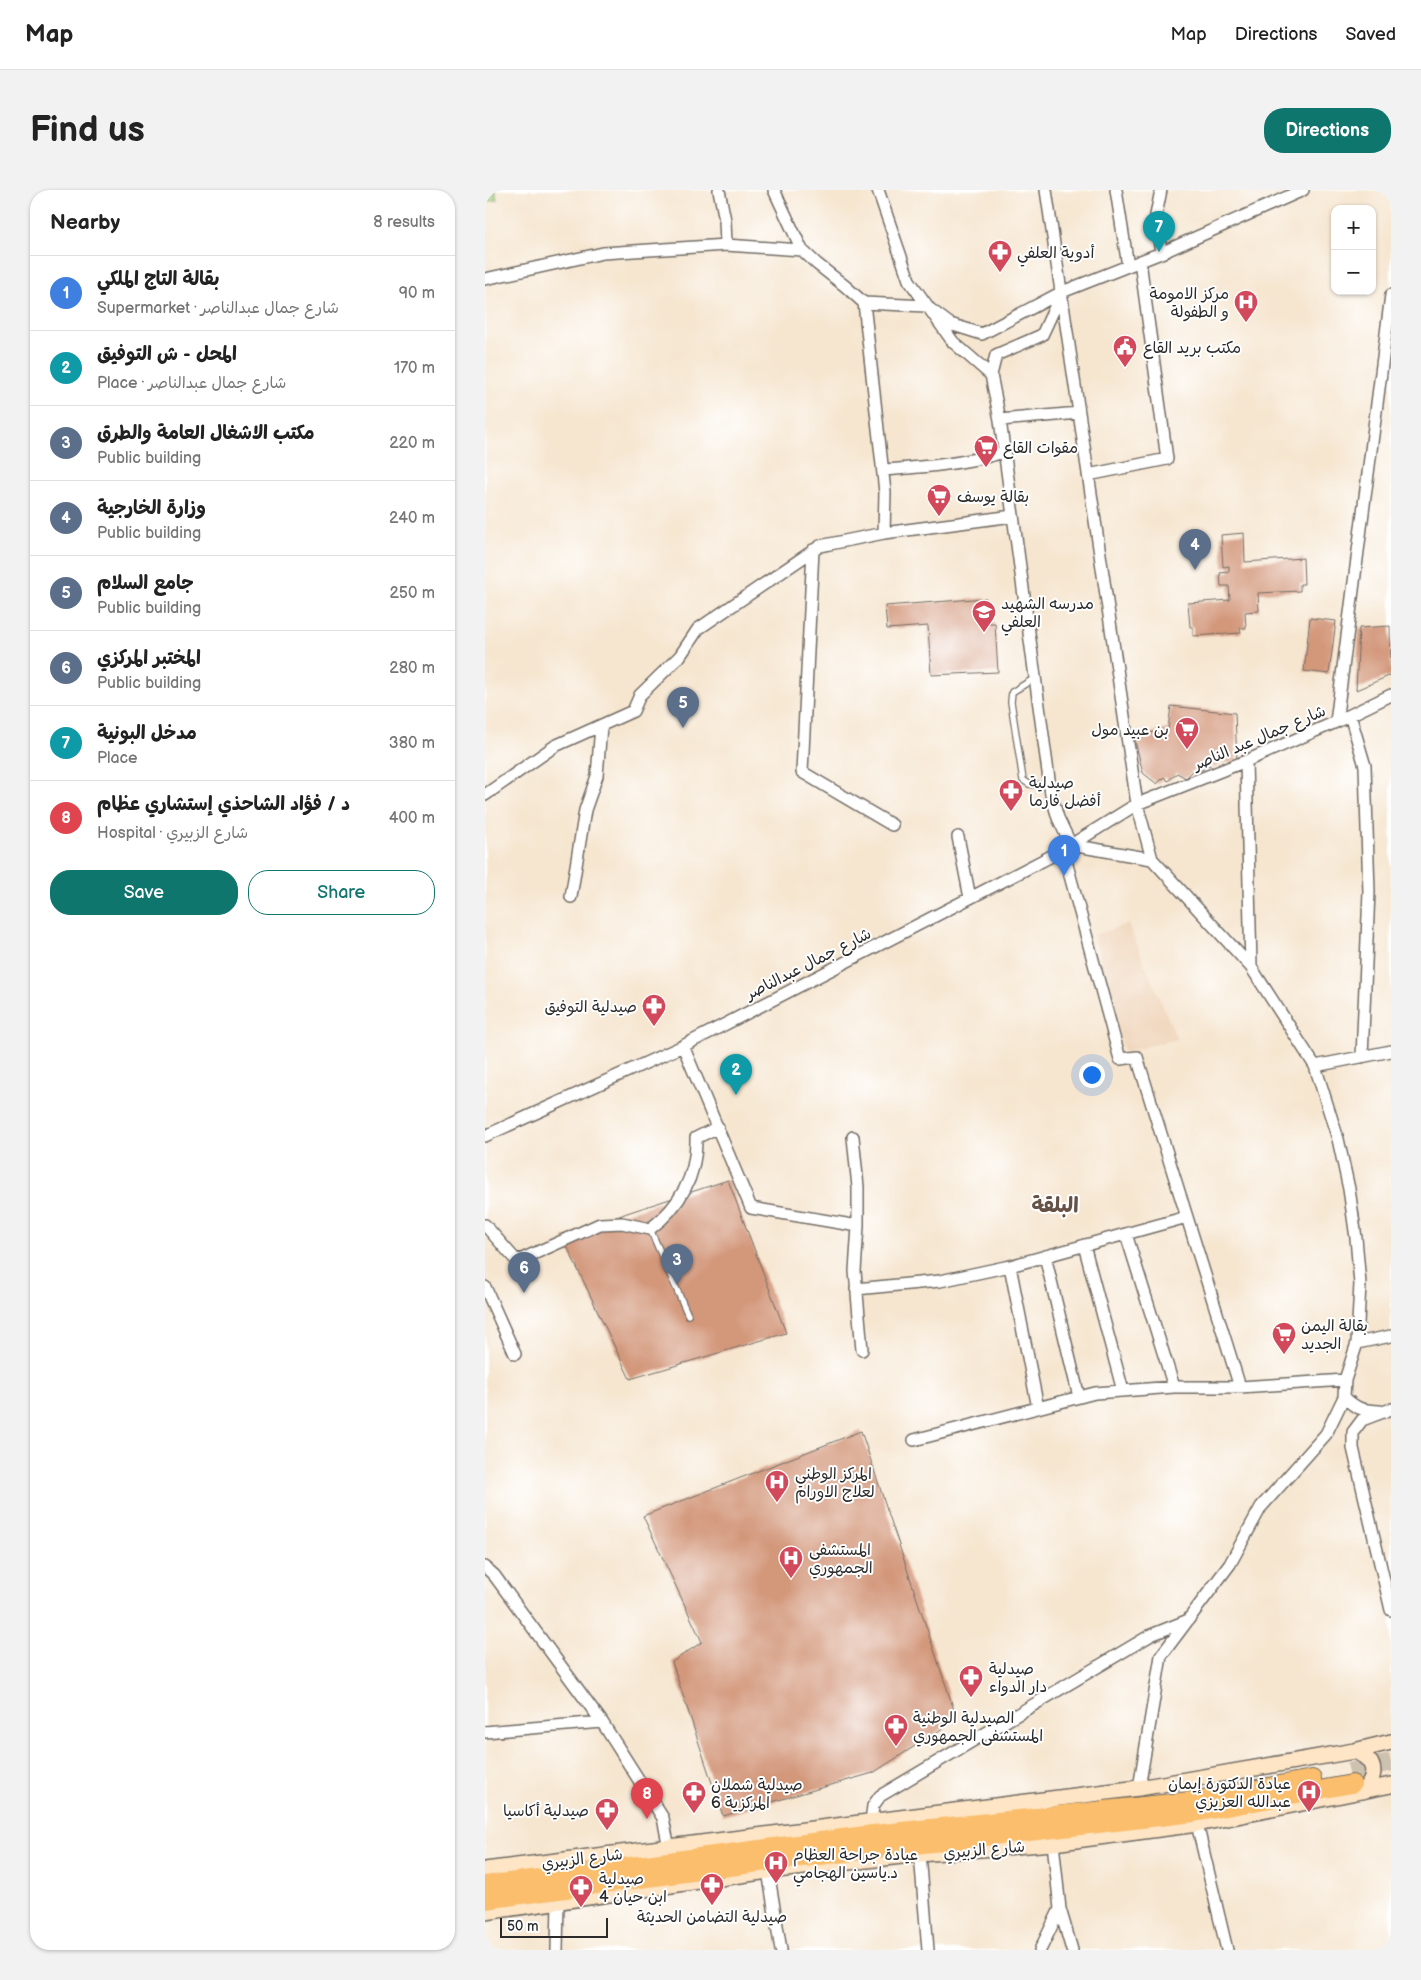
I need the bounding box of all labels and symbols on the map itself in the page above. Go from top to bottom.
pin: 7 [1143,211,1175,252]
pharmacy icon: أدوية العلفي [987,239,1013,273]
place label: أدوية العلفي [1017,244,1095,267]
place label: مركز الامومة و الطفولة [1150,285,1229,322]
hospital icon: مركز الامومة و الطفولة [1233,289,1259,323]
public building icon: مكتب بريد القاع [1112,334,1138,368]
place label: مكتب بريد القاع [1143,339,1241,359]
supermarket icon: مقوات القاع [973,434,999,468]
place label: مقوات القاع [1003,439,1078,459]
supermarket icon: بقالة يوسف [926,483,952,517]
place label: بقالة يوسف [957,488,1029,507]
pin: 4 [1179,529,1211,570]
place label: مدرسه الشهيد العلفي [1001,595,1094,636]
school or university icon: مدرسه الشهيد العلفي [971,599,997,633]
pin: 5 [667,687,699,728]
street label: شارع جمال عبد الناصر [1188,702,1329,777]
supermarket icon: بن عبيد مول [1174,716,1200,750]
place label: بن عبيد مول [1091,721,1169,740]
place label: صيدلية أفضل فارما [1029,774,1101,811]
pharmacy icon: صيدلية أفضل فارما [998,778,1024,812]
pin: 1 [1048,835,1080,876]
street label: شارع جمال عبدالناصر [741,924,875,1006]
pharmacy icon: صيدلية التوفيق [641,993,667,1027]
place label: صيدلية التوفيق [544,998,637,1017]
pin: 2 [720,1054,752,1095]
your location [1079,1062,1105,1088]
district label: البلقة [1031,1193,1079,1218]
pin: 3 [661,1244,693,1285]
pin: 6 [508,1252,540,1293]
place label: بقالة اليمن الجديد [1301,1317,1368,1354]
supermarket icon: بقالة اليمن الجديد [1271,1321,1297,1355]
place label: المركز الوطني لعلاج الاورام [795,1465,875,1504]
hospital icon: المركز الوطني لعلاج الاورام [764,1469,790,1503]
place label: المستشفى الجمهوري [809,1541,873,1579]
hospital icon: المستشفى الجمهوري [778,1545,804,1579]
place label: صيدلية دار الدواء [989,1660,1047,1697]
pharmacy icon: صيدلية دار الدواء [958,1664,984,1698]
place label: الصيدلية الوطنية المستشفى الجمهوري [913,1709,1043,1747]
pharmacy icon: الصيدلية الوطنية المستشفى الجمهوري [883,1713,909,1747]
place label: عيادة الدكتورة إيمان عبدالله العزيزي [1168,1775,1291,1813]
place label: صيدلية شملان المركزية 6 [711,1776,803,1813]
pin: 8 [631,1778,663,1819]
hospital icon: عيادة الدكتورة إيمان عبدالله العزيزي [1296,1779,1322,1813]
pharmacy icon: صيدلية شملان المركزية 6 [681,1780,707,1814]
pharmacy icon: صيدلية أكاسيا [594,1797,620,1831]
place label: صيدلية أكاسيا [503,1802,589,1821]
street label: شارع الزبيري [943,1837,1026,1865]
street label: شارع الزبيري [540,1845,624,1875]
place label: عيادة جراحة العظام د.ياسين الهجامي [793,1846,918,1887]
hospital icon: عيادة جراحة العظام د.ياسين الهجامي [763,1850,789,1884]
place label: صيدلية ابن حيان 4 [599,1870,667,1907]
pharmacy icon: صيدلية التضامن الحديثة [699,1872,725,1906]
pharmacy icon: صيدلية ابن حيان 4 [568,1874,594,1908]
place label: صيدلية التضامن الحديثة [637,1908,787,1927]
scale bar [500,1915,607,1938]

